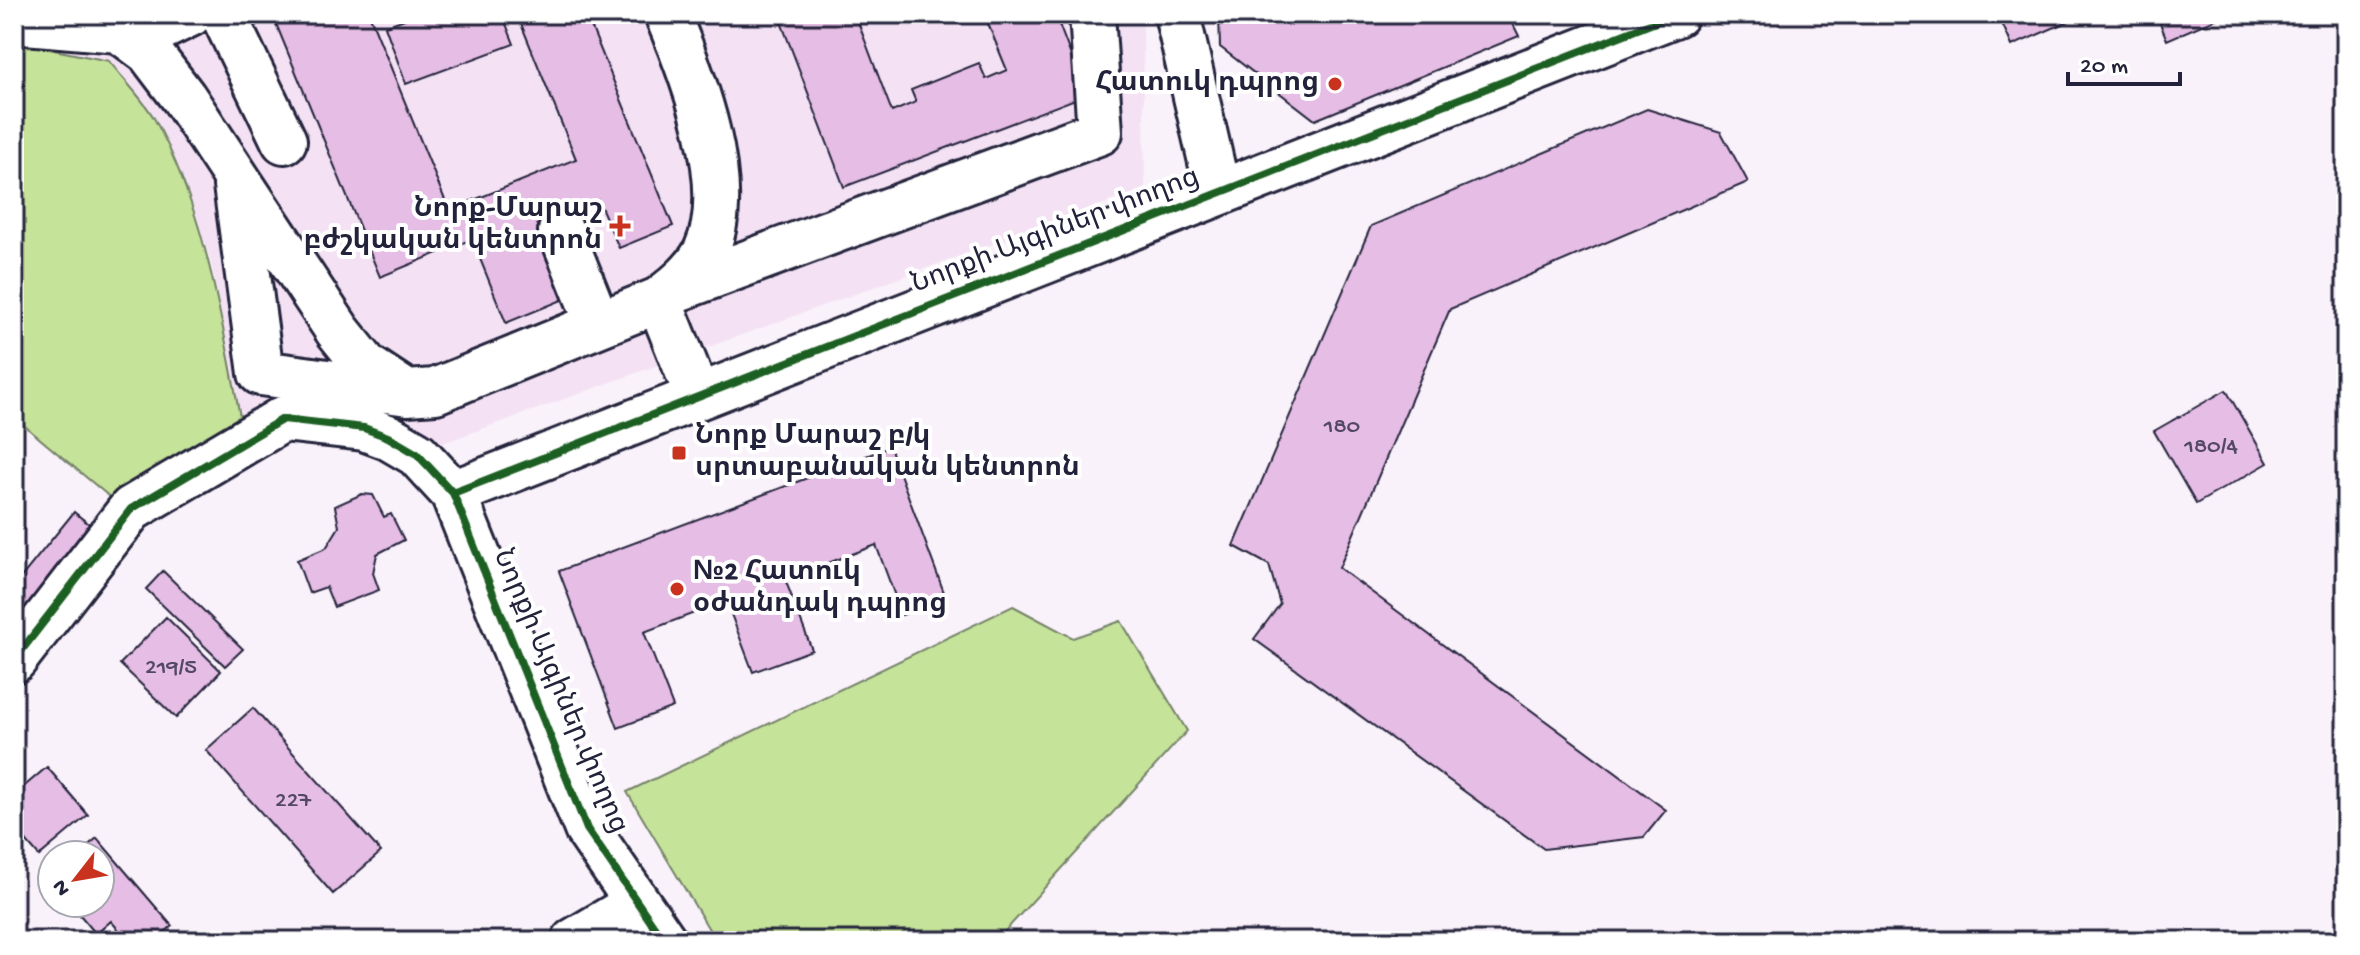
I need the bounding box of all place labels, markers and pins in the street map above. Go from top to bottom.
place label: Հատուկ դպրոց [1095,68,1319,101]
marker: Հատուկ դպրոց [1326,75,1344,93]
place label: Նորք-Մարաշ բժշկական կենտրոն [303,194,602,259]
marker: Նորք-Մարաշ բժշկական կենտրոն [609,215,631,237]
place label: Նորք Մարաշ բ/կ սրտաբանական կենտրոն [695,421,1080,486]
marker: Նորք Մարաշ բ/կ սրտաբանական կենտրոն [670,444,688,462]
place label: №2 Հատուկ օժանդակ դպրոց [693,557,947,622]
marker: №2 Հատուկ օժանդակ դպրոց [668,580,686,598]

